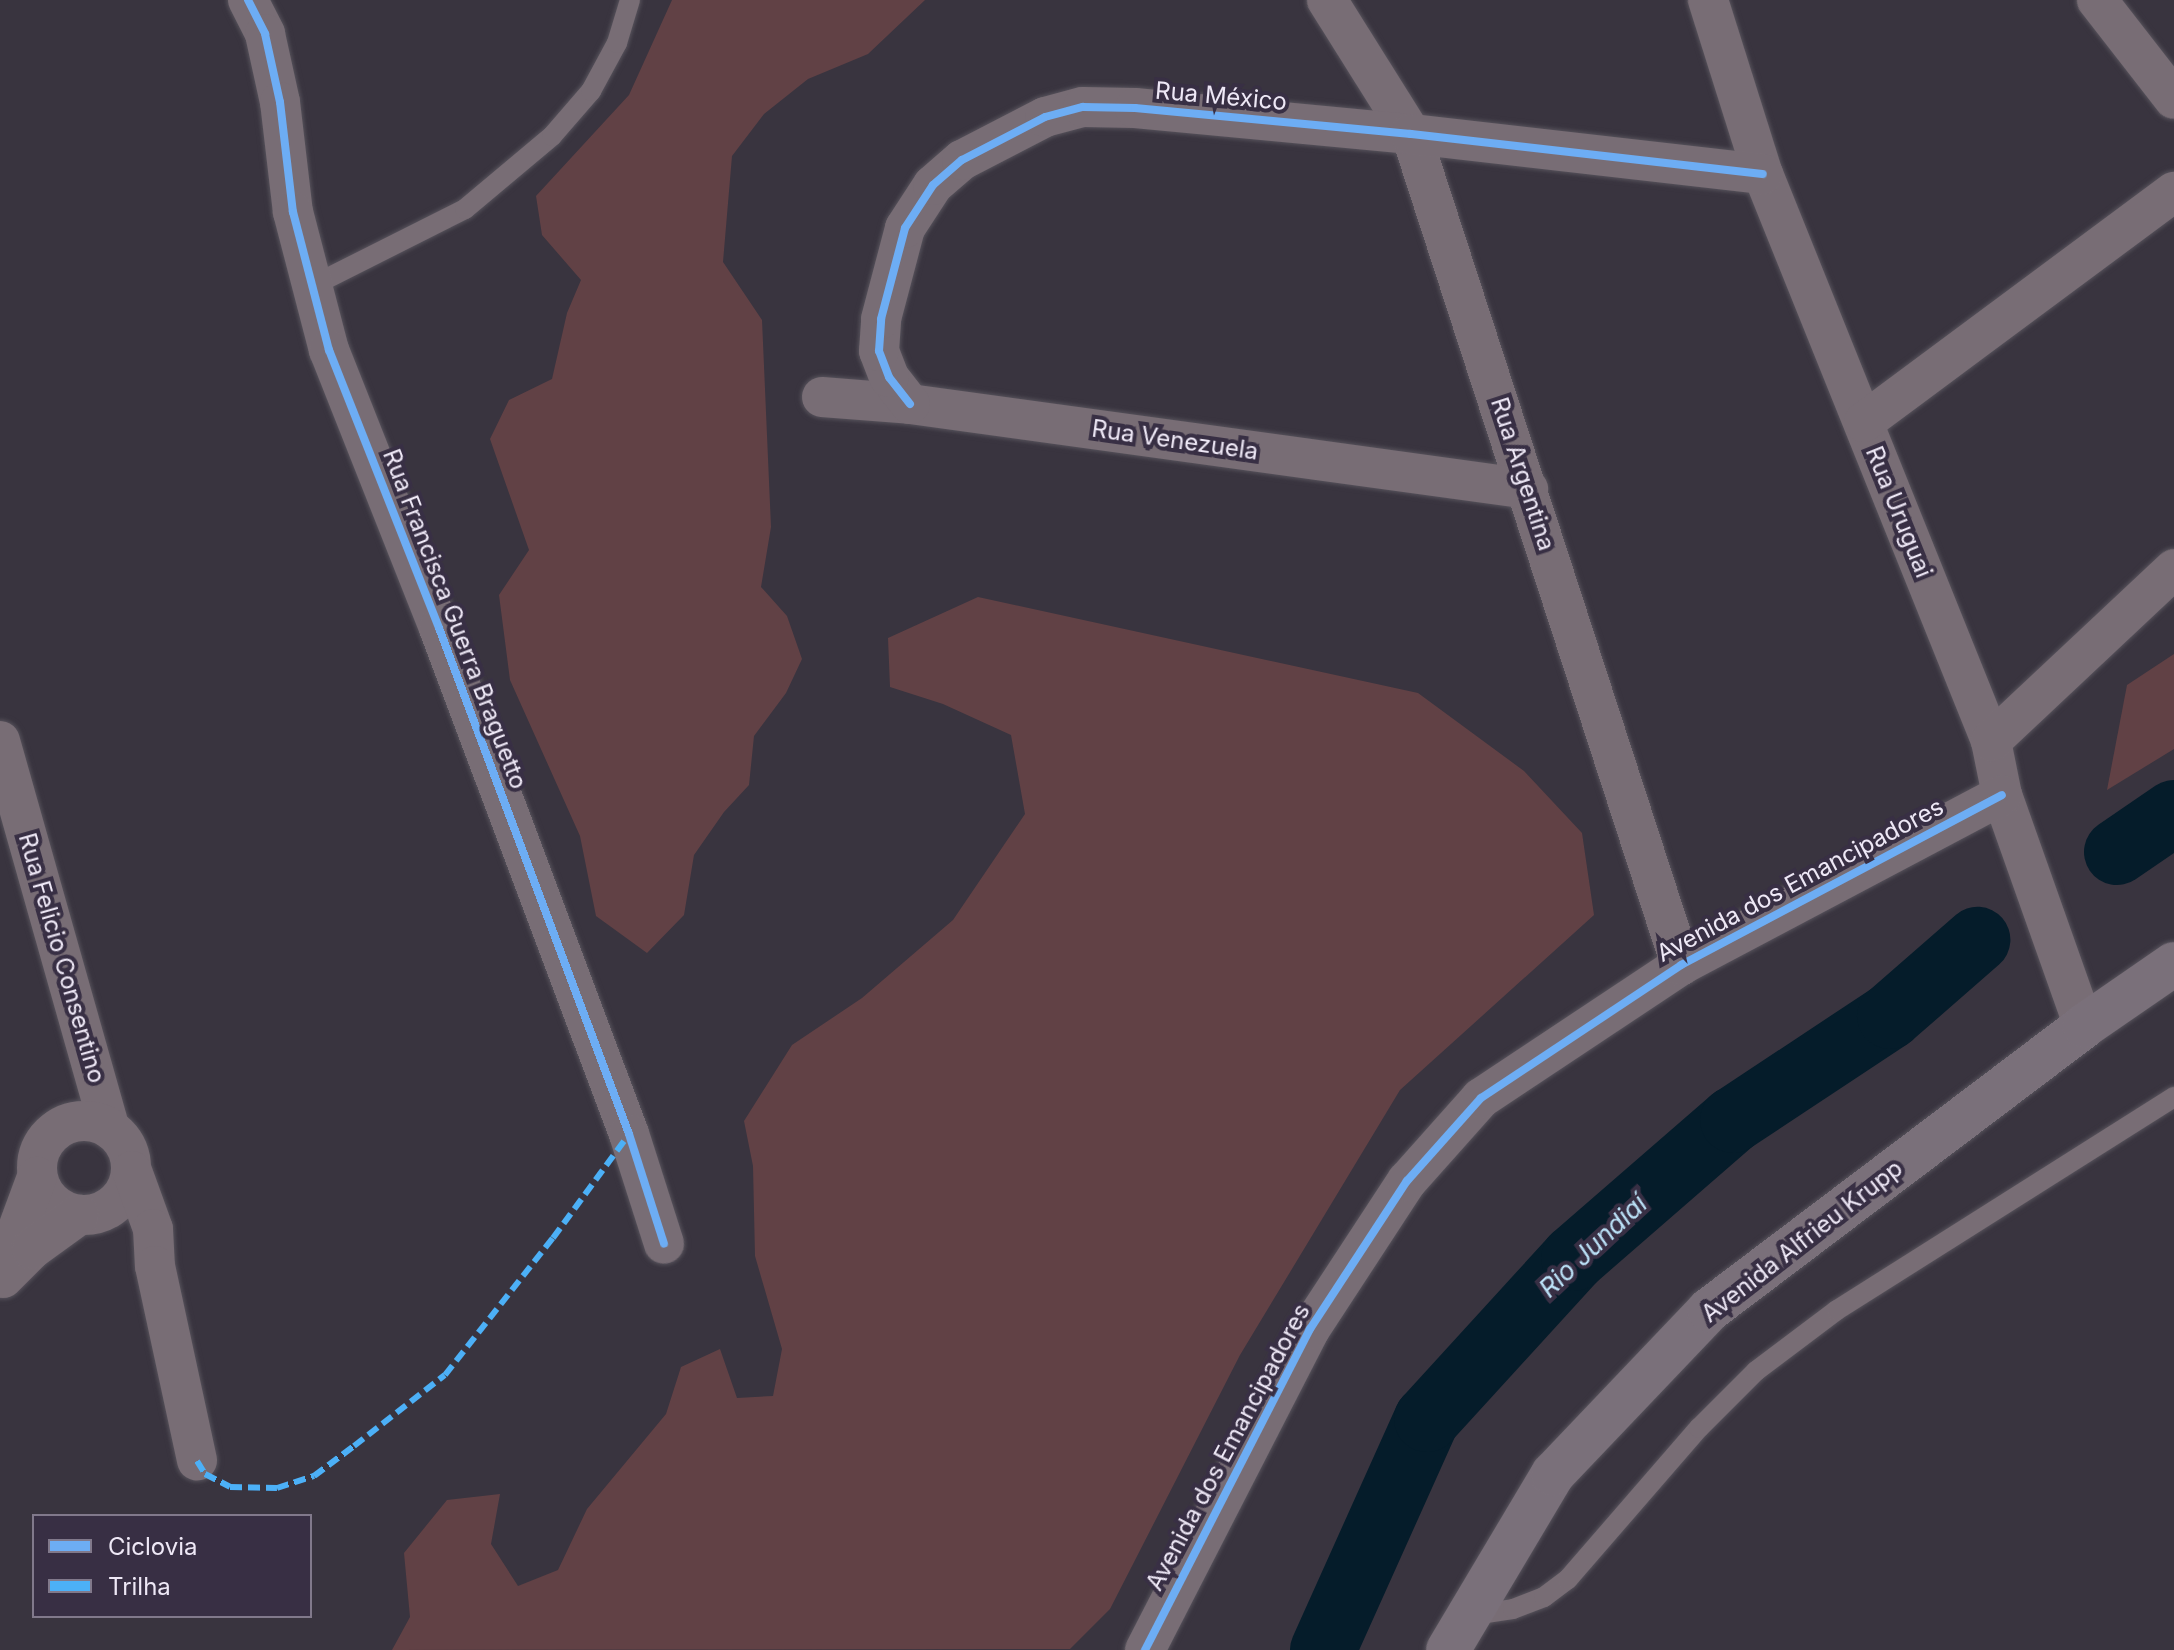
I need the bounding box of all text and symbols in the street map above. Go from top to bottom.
street label: Rua México [1154,76,1288,116]
street label: Rua Argentina [1485,394,1561,554]
street label: Rua Venezuela [1090,414,1260,466]
street label: Rua Uruguai [1860,442,1938,582]
street label: Rua Francisca Guerra Braguetto [377,445,533,793]
street label: Avenida dos Emancipadores [1652,792,1948,968]
street label: Rua Felicio Consentino [13,830,111,1086]
street label: Avenida Alfrieu Krupp [1696,1154,1908,1328]
water label: Rio Jundiaí [1533,1188,1653,1304]
street label: Avenida dos Emancipadores [1140,1299,1316,1595]
legend [32,1514,312,1618]
text: Ciclovia [108,1532,198,1561]
text: Trilha [108,1572,171,1601]

